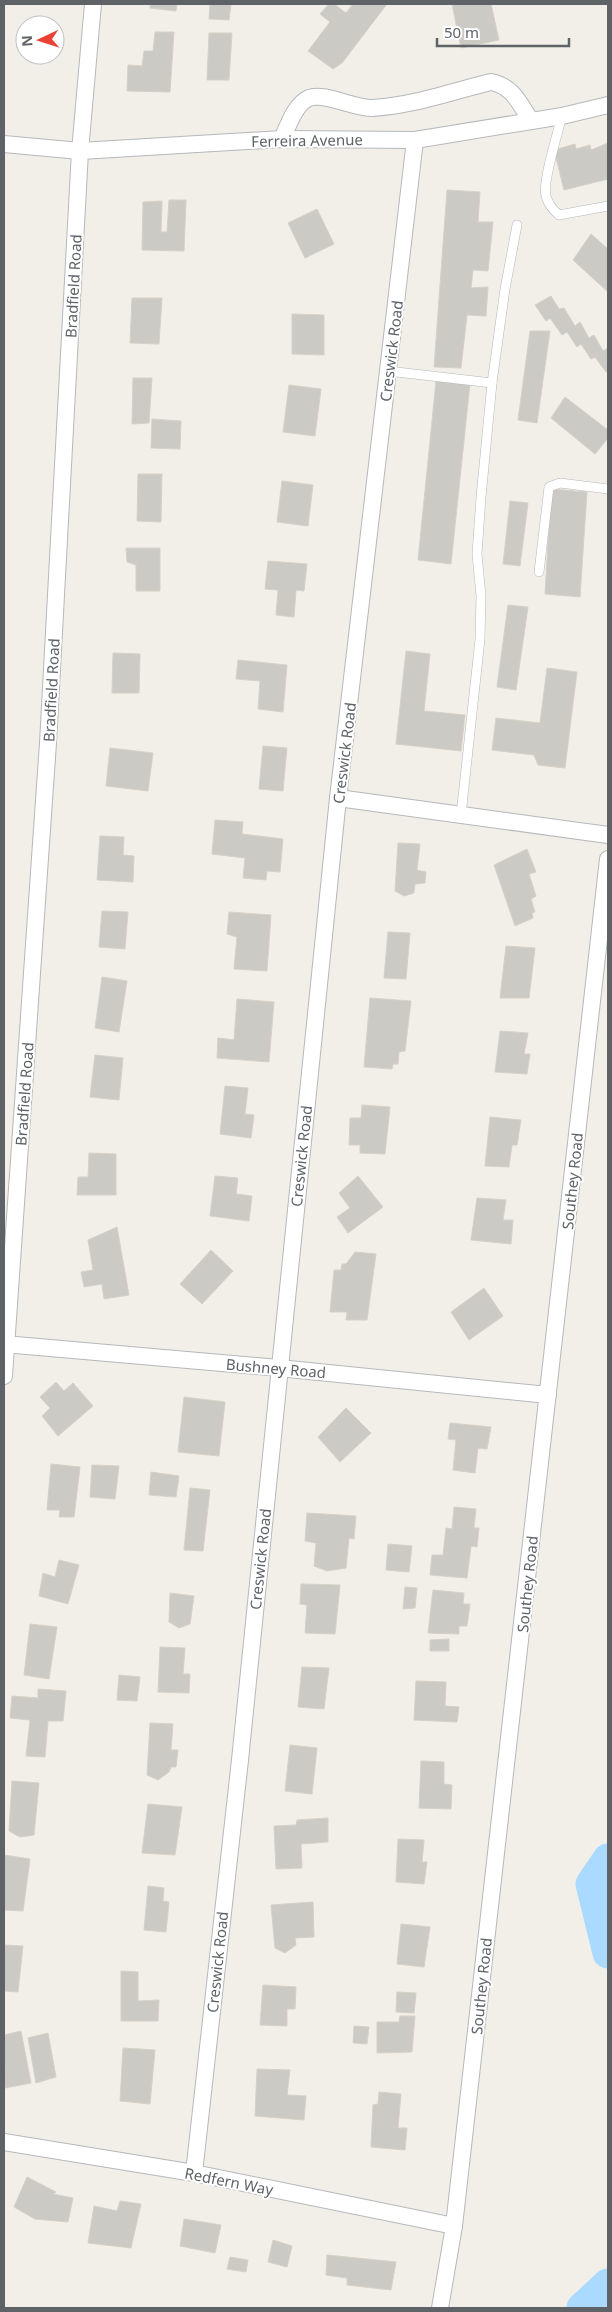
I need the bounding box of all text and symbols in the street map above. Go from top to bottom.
north arrow [15,15,65,65]
scale bar [437,15,570,47]
text: 50 m [444,22,479,42]
text: N [17,35,36,47]
street label: Ferreira Avenue [251,129,363,151]
street label: Bradfield Road [60,234,86,338]
street label: Creswick Road [375,299,407,403]
street label: Bradfield Road [38,638,64,742]
street label: Creswick Road [328,701,360,805]
street label: Bradfield Road [10,1042,38,1146]
street label: Creswick Road [286,1104,316,1208]
street label: Southey Road [557,1132,587,1230]
street label: Bushney Road [225,1354,327,1382]
street label: Creswick Road [245,1507,275,1611]
street label: Southey Road [512,1535,542,1633]
street label: Creswick Road [202,1910,232,2014]
street label: Southey Road [466,1937,496,2035]
street label: Redfern Way [183,2163,275,2199]

